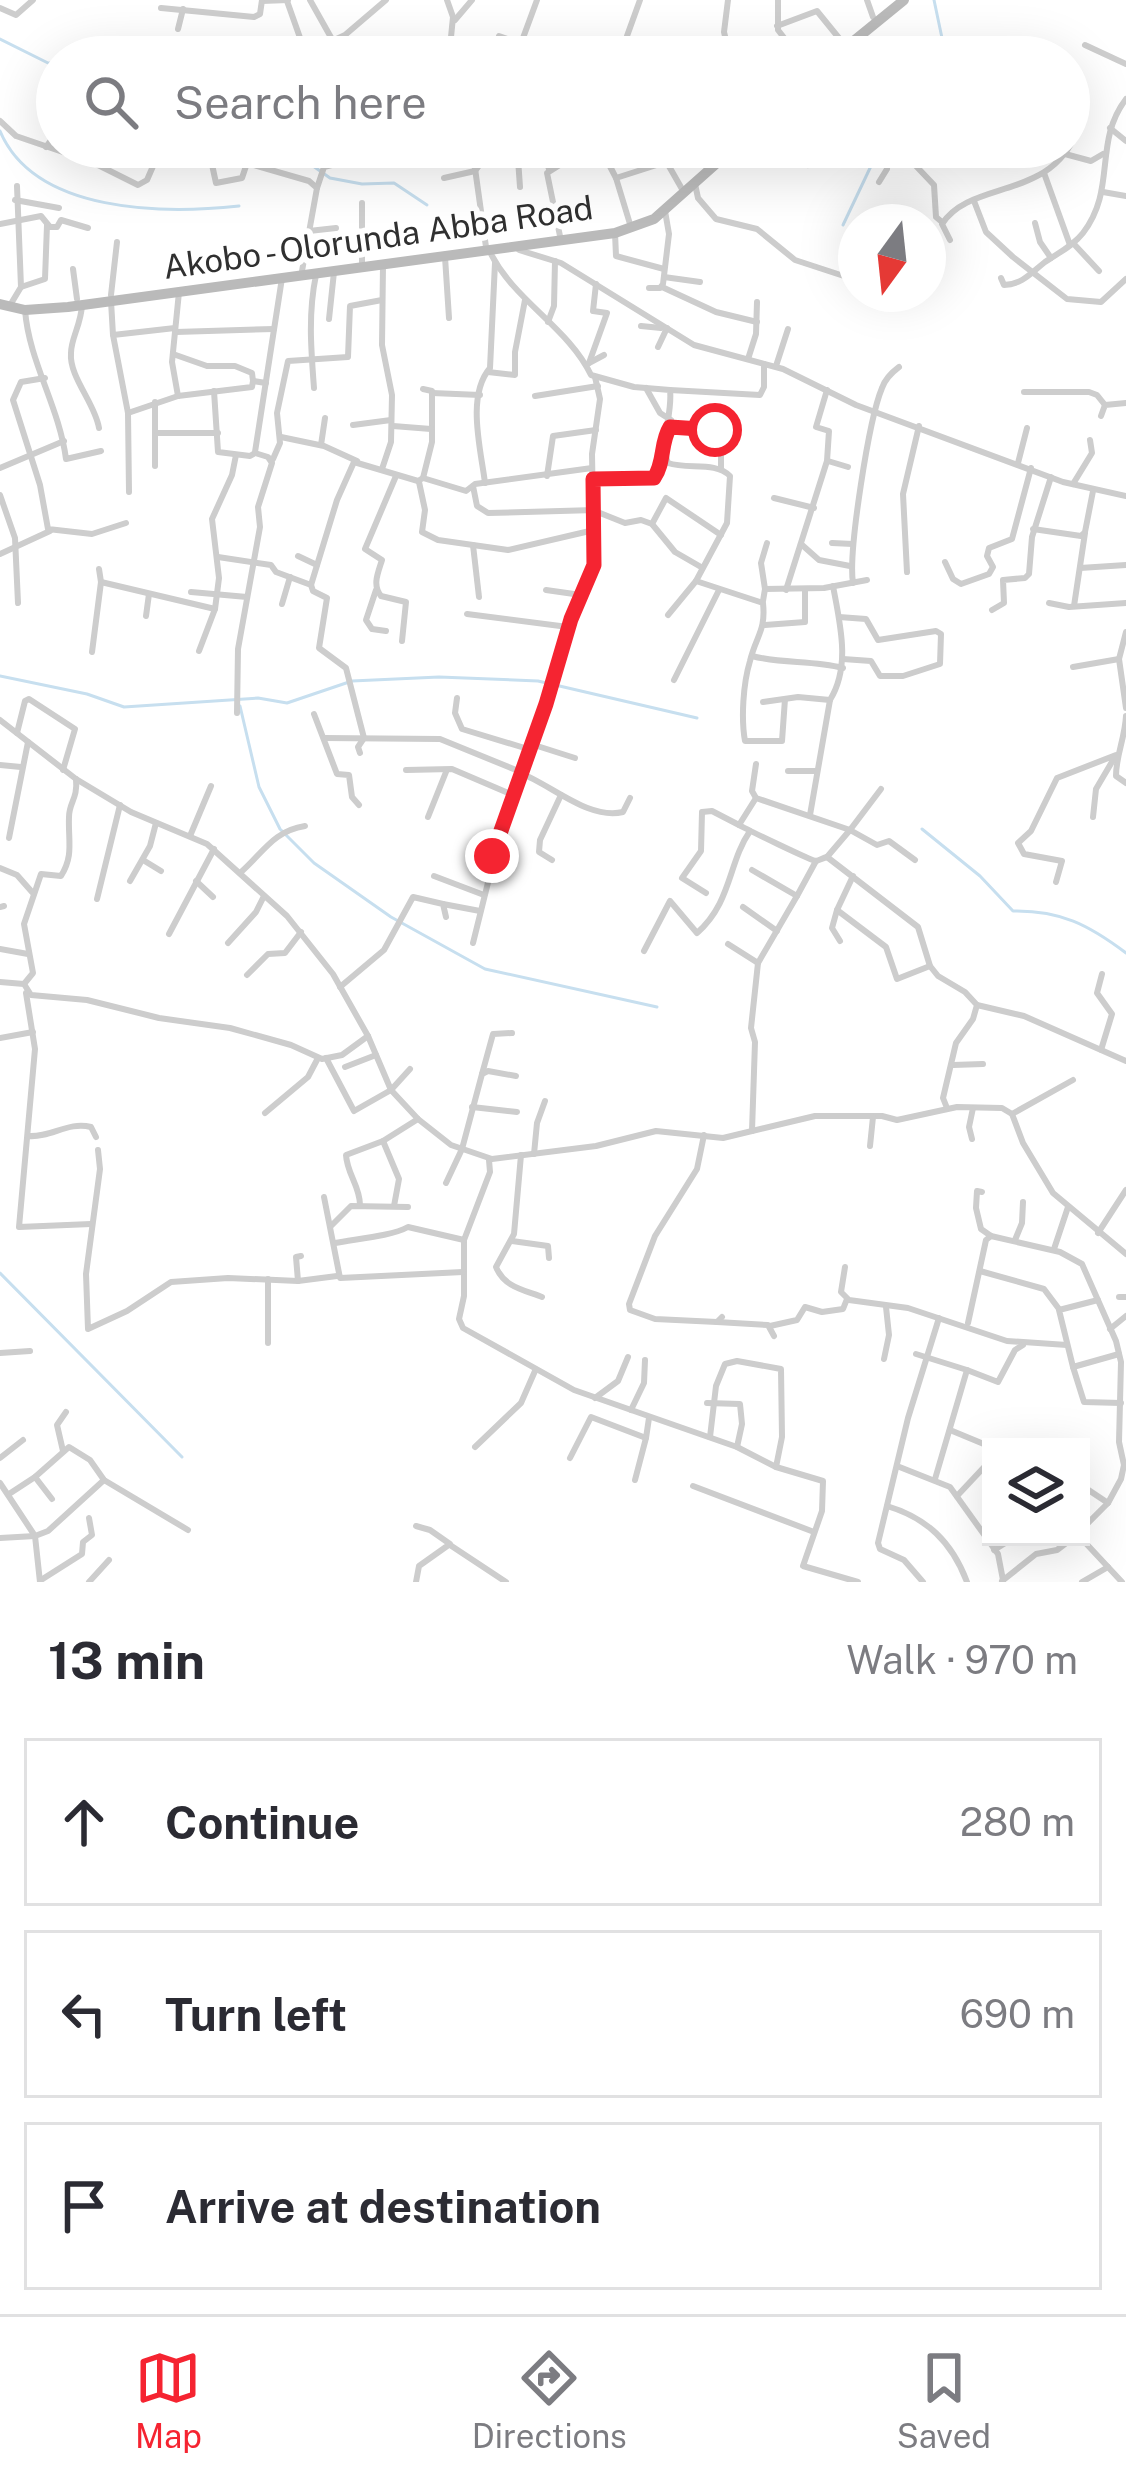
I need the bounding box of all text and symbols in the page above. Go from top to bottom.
search box [36,36,1090,168]
icon: search [78,69,144,135]
text: Search here [174,76,427,129]
street label: Akobo - Olorunda Abba Road [161,188,595,286]
north arrow [838,204,946,312]
route start [688,403,742,457]
route end [465,829,519,883]
map controls [982,1438,1090,1546]
button: layers [982,1438,1090,1546]
text: 13 min [48,1631,205,1690]
text: Walk · 970 m [846,1637,1078,1683]
icon: ahead [51,1789,117,1855]
text: Continue [165,1796,359,1849]
text: 280 m [960,1799,1075,1845]
icon: left [51,1981,117,2047]
text: Turn left [165,1988,347,2041]
text: 690 m [960,1991,1075,2037]
icon: arrive [51,2173,117,2239]
text: Arrive at destination [165,2180,601,2233]
tab: Map [135,2345,202,2455]
tab: Directions [472,2345,627,2455]
tab: Saved [897,2345,991,2455]

